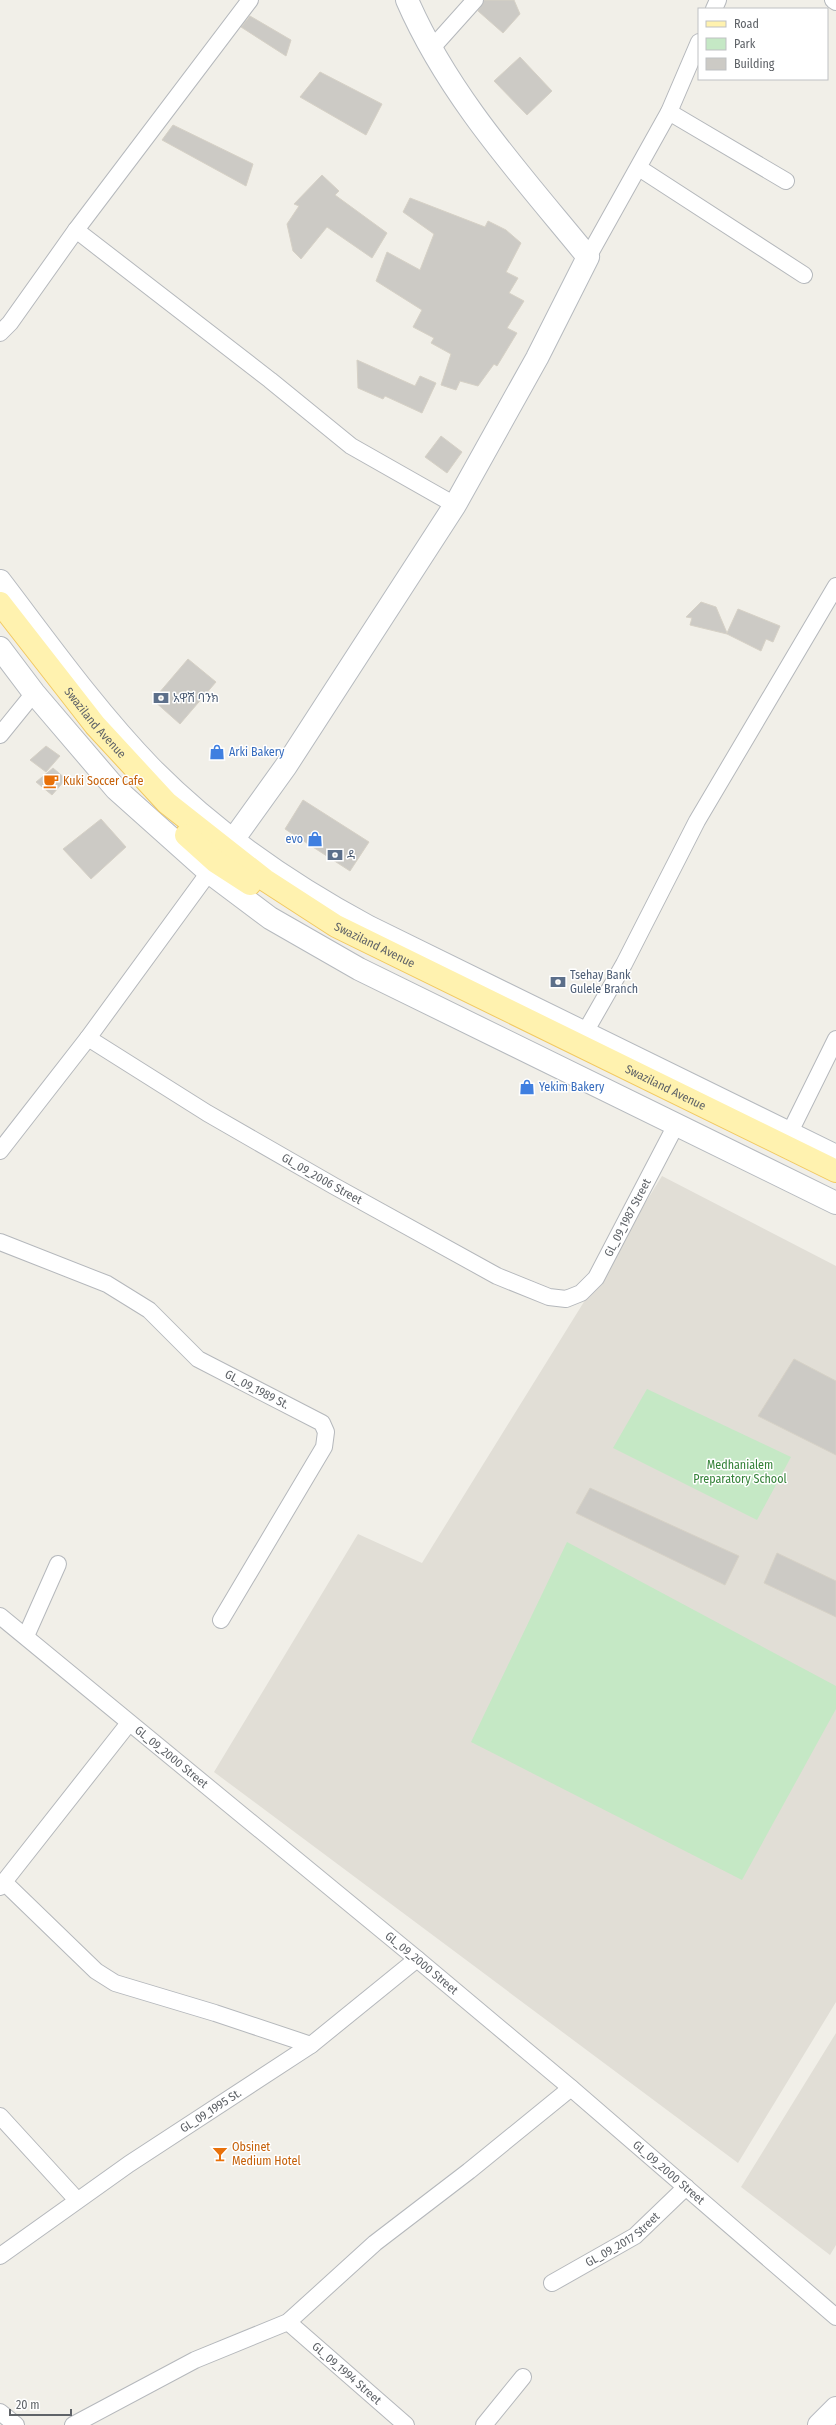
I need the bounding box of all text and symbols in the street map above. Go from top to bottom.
legend [698,8,828,80]
text: Road [734,17,759,31]
text: Park [734,37,756,51]
text: Building [734,57,775,71]
street label: Swaziland Avenue [61,685,129,761]
bank icon: አዋሽ ባንክ [152,689,170,707]
place label: አዋሽ ባንክ [173,691,219,705]
shop icon: Arki Bakery [208,743,226,761]
place label: Arki Bakery [229,745,285,759]
cafe icon: Kuki Soccer Cafe [42,772,60,790]
place label: Kuki Soccer Cafe [63,774,143,788]
shop icon: evo [306,830,324,848]
place label: evo [286,832,303,846]
bank icon: ዳ [326,846,344,864]
place label: ዳ [347,848,356,862]
street label: Swaziland Avenue [332,919,417,971]
place label: Tsehay Bank Gulele Branch [570,968,638,996]
bank icon: Tsehay Bank Gulele Branch [549,973,567,991]
street label: Swaziland Avenue [623,1062,708,1113]
shop icon: Yekim Bakery [518,1078,536,1096]
place label: Yekim Bakery [539,1080,605,1094]
street label: GL_09_2006 Street [279,1150,365,1207]
street label: GL_09_1987 Street [601,1176,654,1259]
street label: GL_09_1989 St. [223,1367,292,1412]
park label: Medhanialem Preparatory School [693,1458,787,1486]
street label: GL_09_2000 Street [132,1723,211,1791]
street label: GL_09_2000 Street [382,1929,461,1997]
street label: GL_09_1995 St. [178,2085,244,2136]
street label: GL_09_2000 Street [630,2138,708,2207]
place label: Obsinet Medium Hotel [232,2140,301,2168]
bar icon: Obsinet Medium Hotel [211,2145,229,2163]
street label: GL_09_2017 Street [583,2209,662,2270]
street label: GL_09_1994 Street [309,2339,384,2407]
scale bar [10,2391,71,2417]
text: 20 m [16,2398,40,2412]

